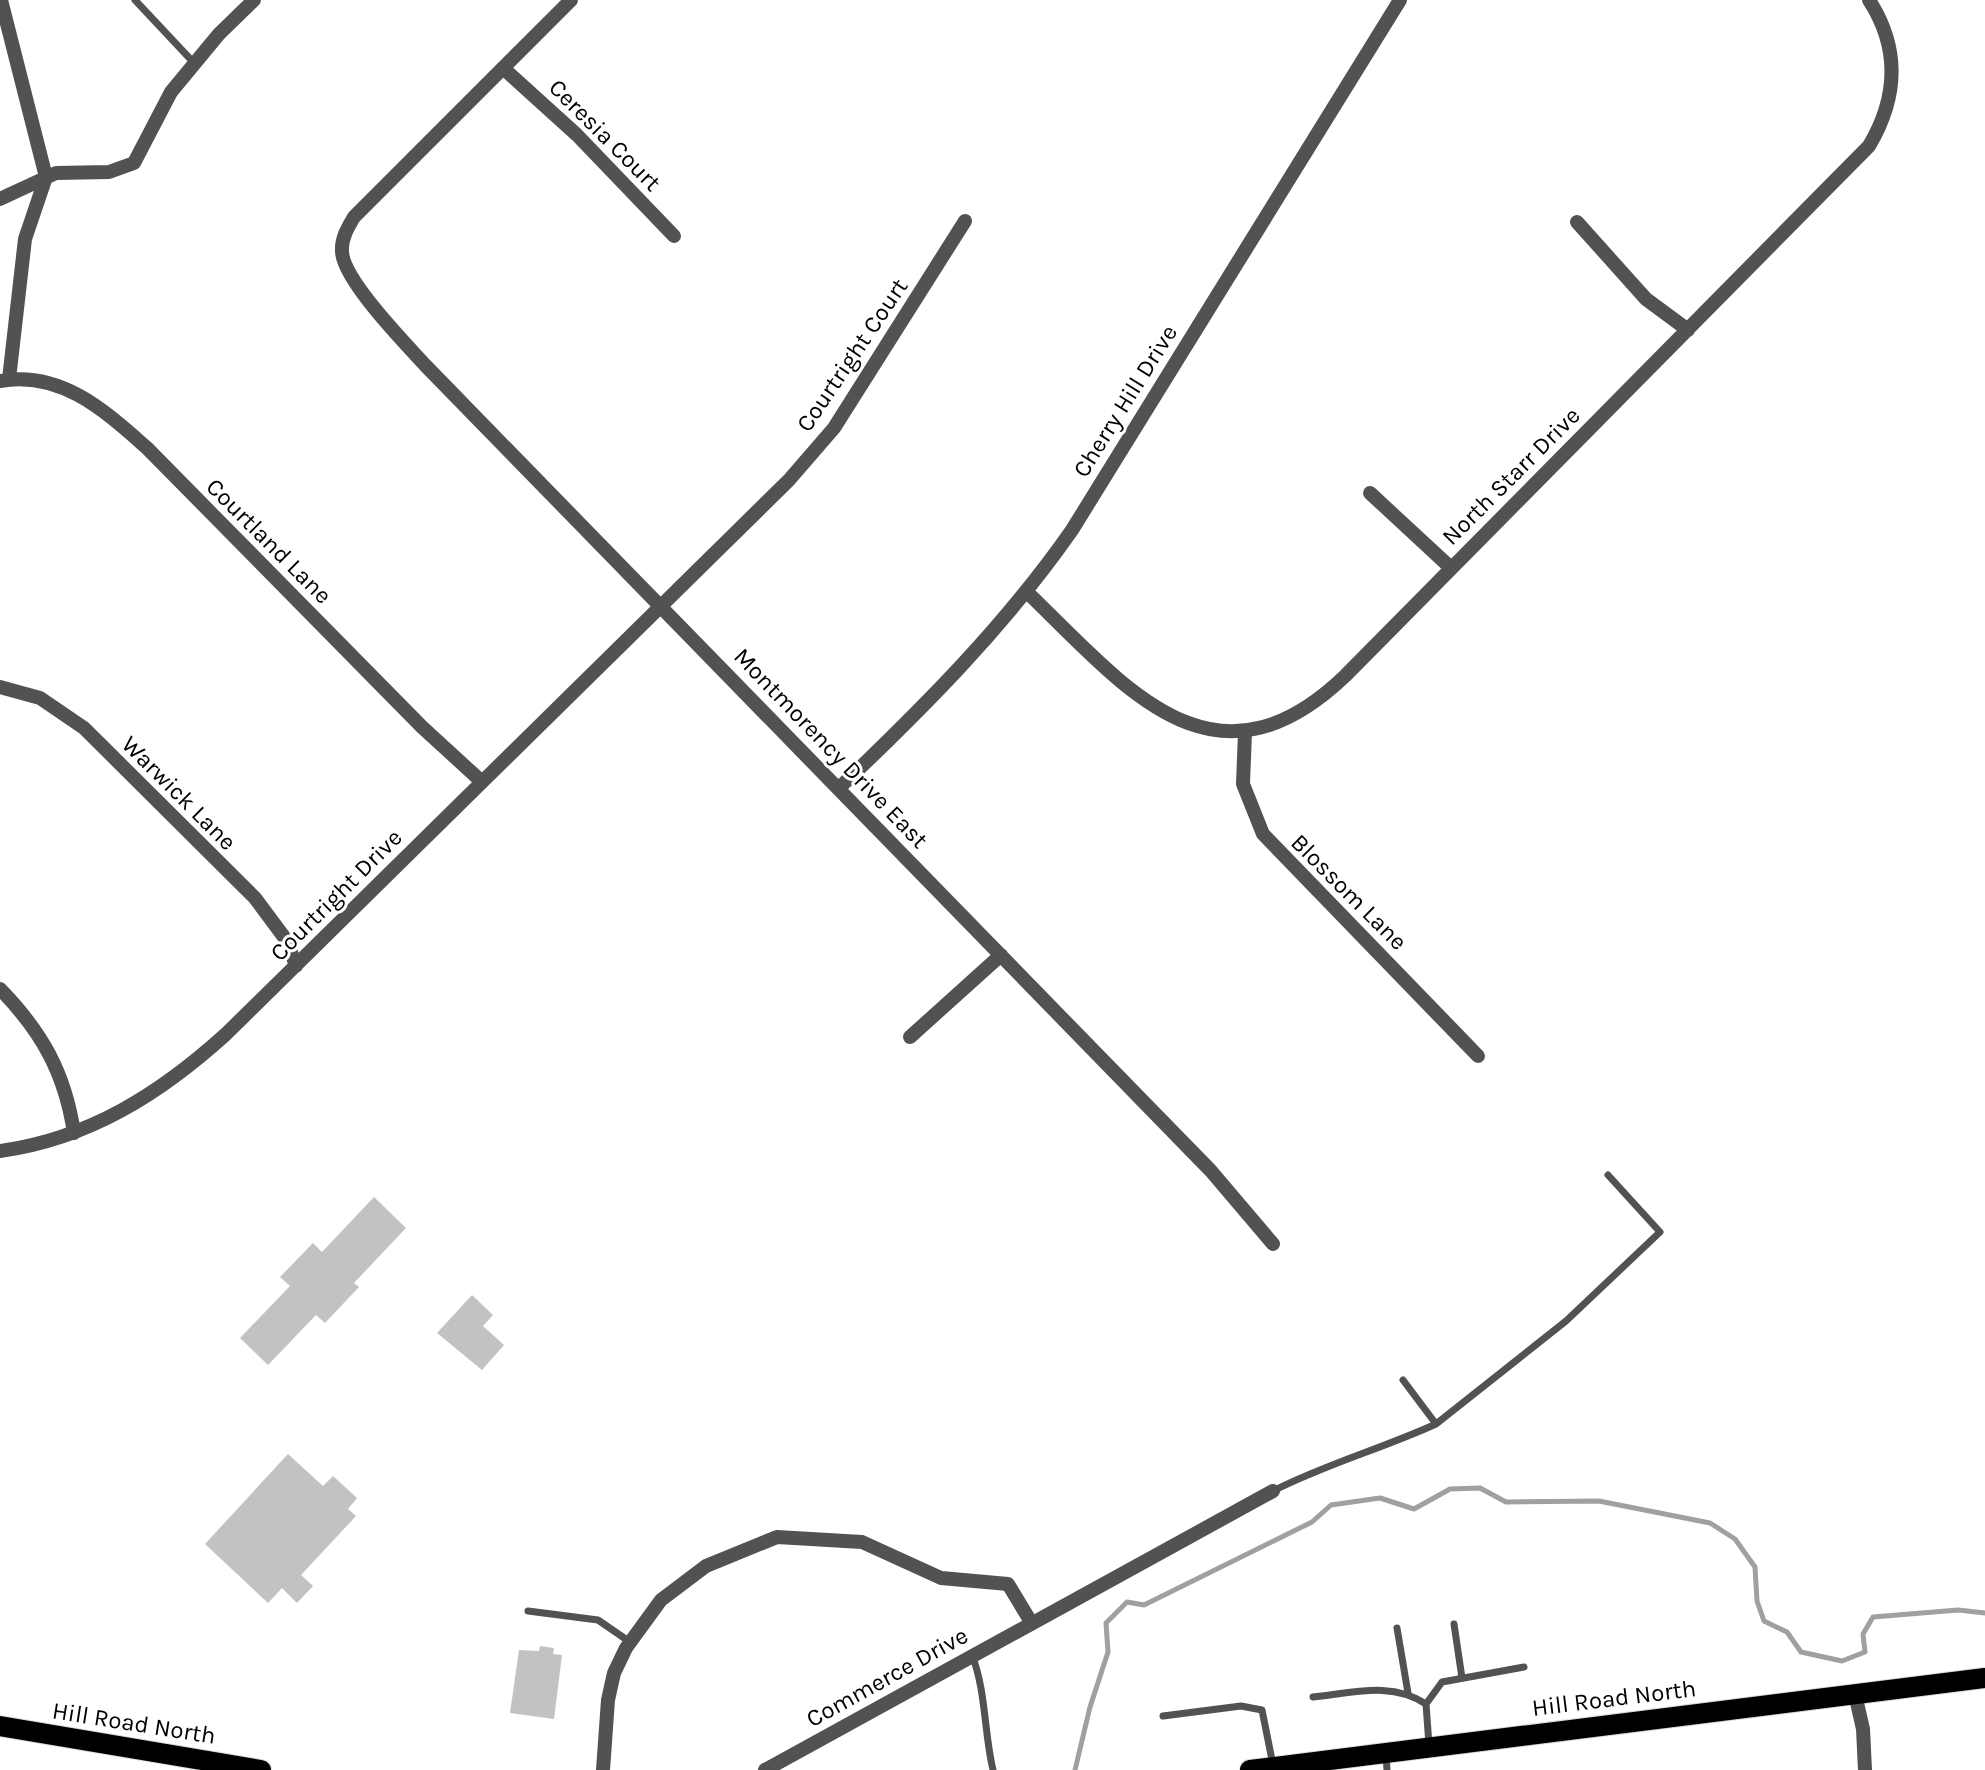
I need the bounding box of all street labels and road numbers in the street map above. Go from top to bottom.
street label: Ceresia Court [543,73,667,197]
street label: Courtright Court [790,273,914,437]
street label: Cherry Hill Drive [1067,320,1183,482]
street label: North Starr Drive [1436,401,1586,551]
street label: Courtland Lane [201,473,337,609]
street label: Montmorency Drive East [728,642,934,854]
street label: Warwick Lane [116,730,242,856]
street label: Courtright Drive [264,823,408,967]
street label: Blossom Lane [1285,828,1413,956]
street label: Commerce Drive [801,1621,973,1733]
street label: Hill Road North [1530,1674,1698,1722]
street label: Hill Road North [50,1696,218,1750]

